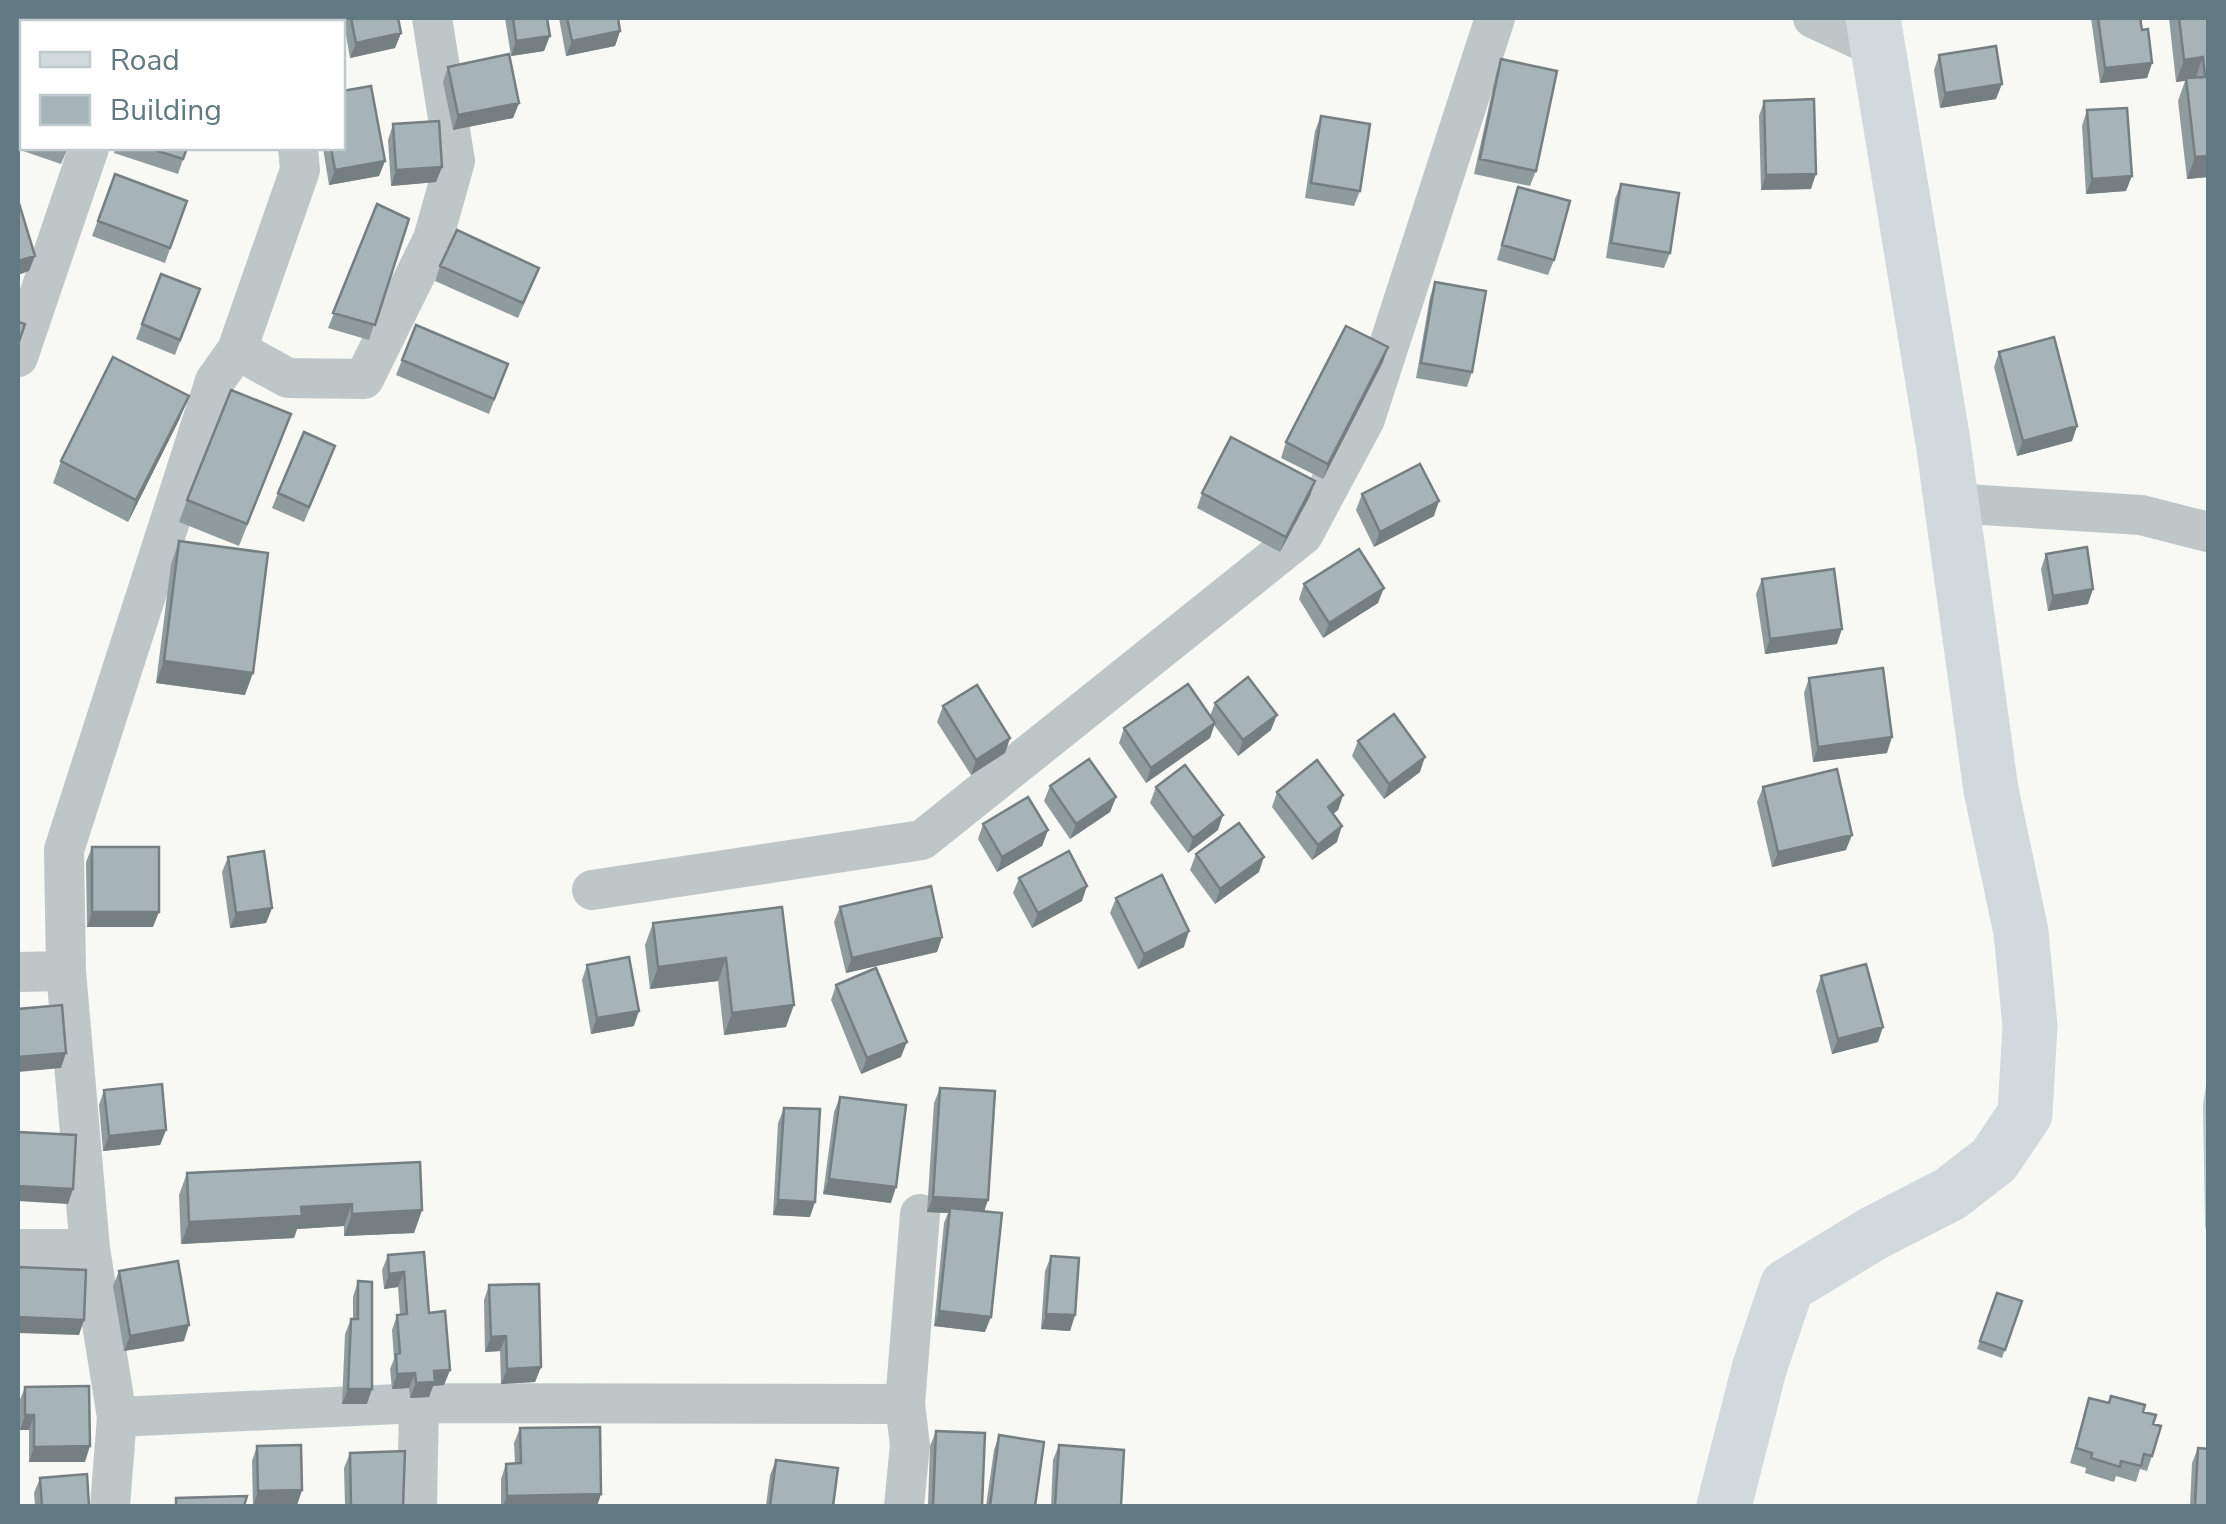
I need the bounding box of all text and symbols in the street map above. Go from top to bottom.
legend [20,20,345,150]
text: Road [110,40,180,81]
text: Building [110,90,222,131]

